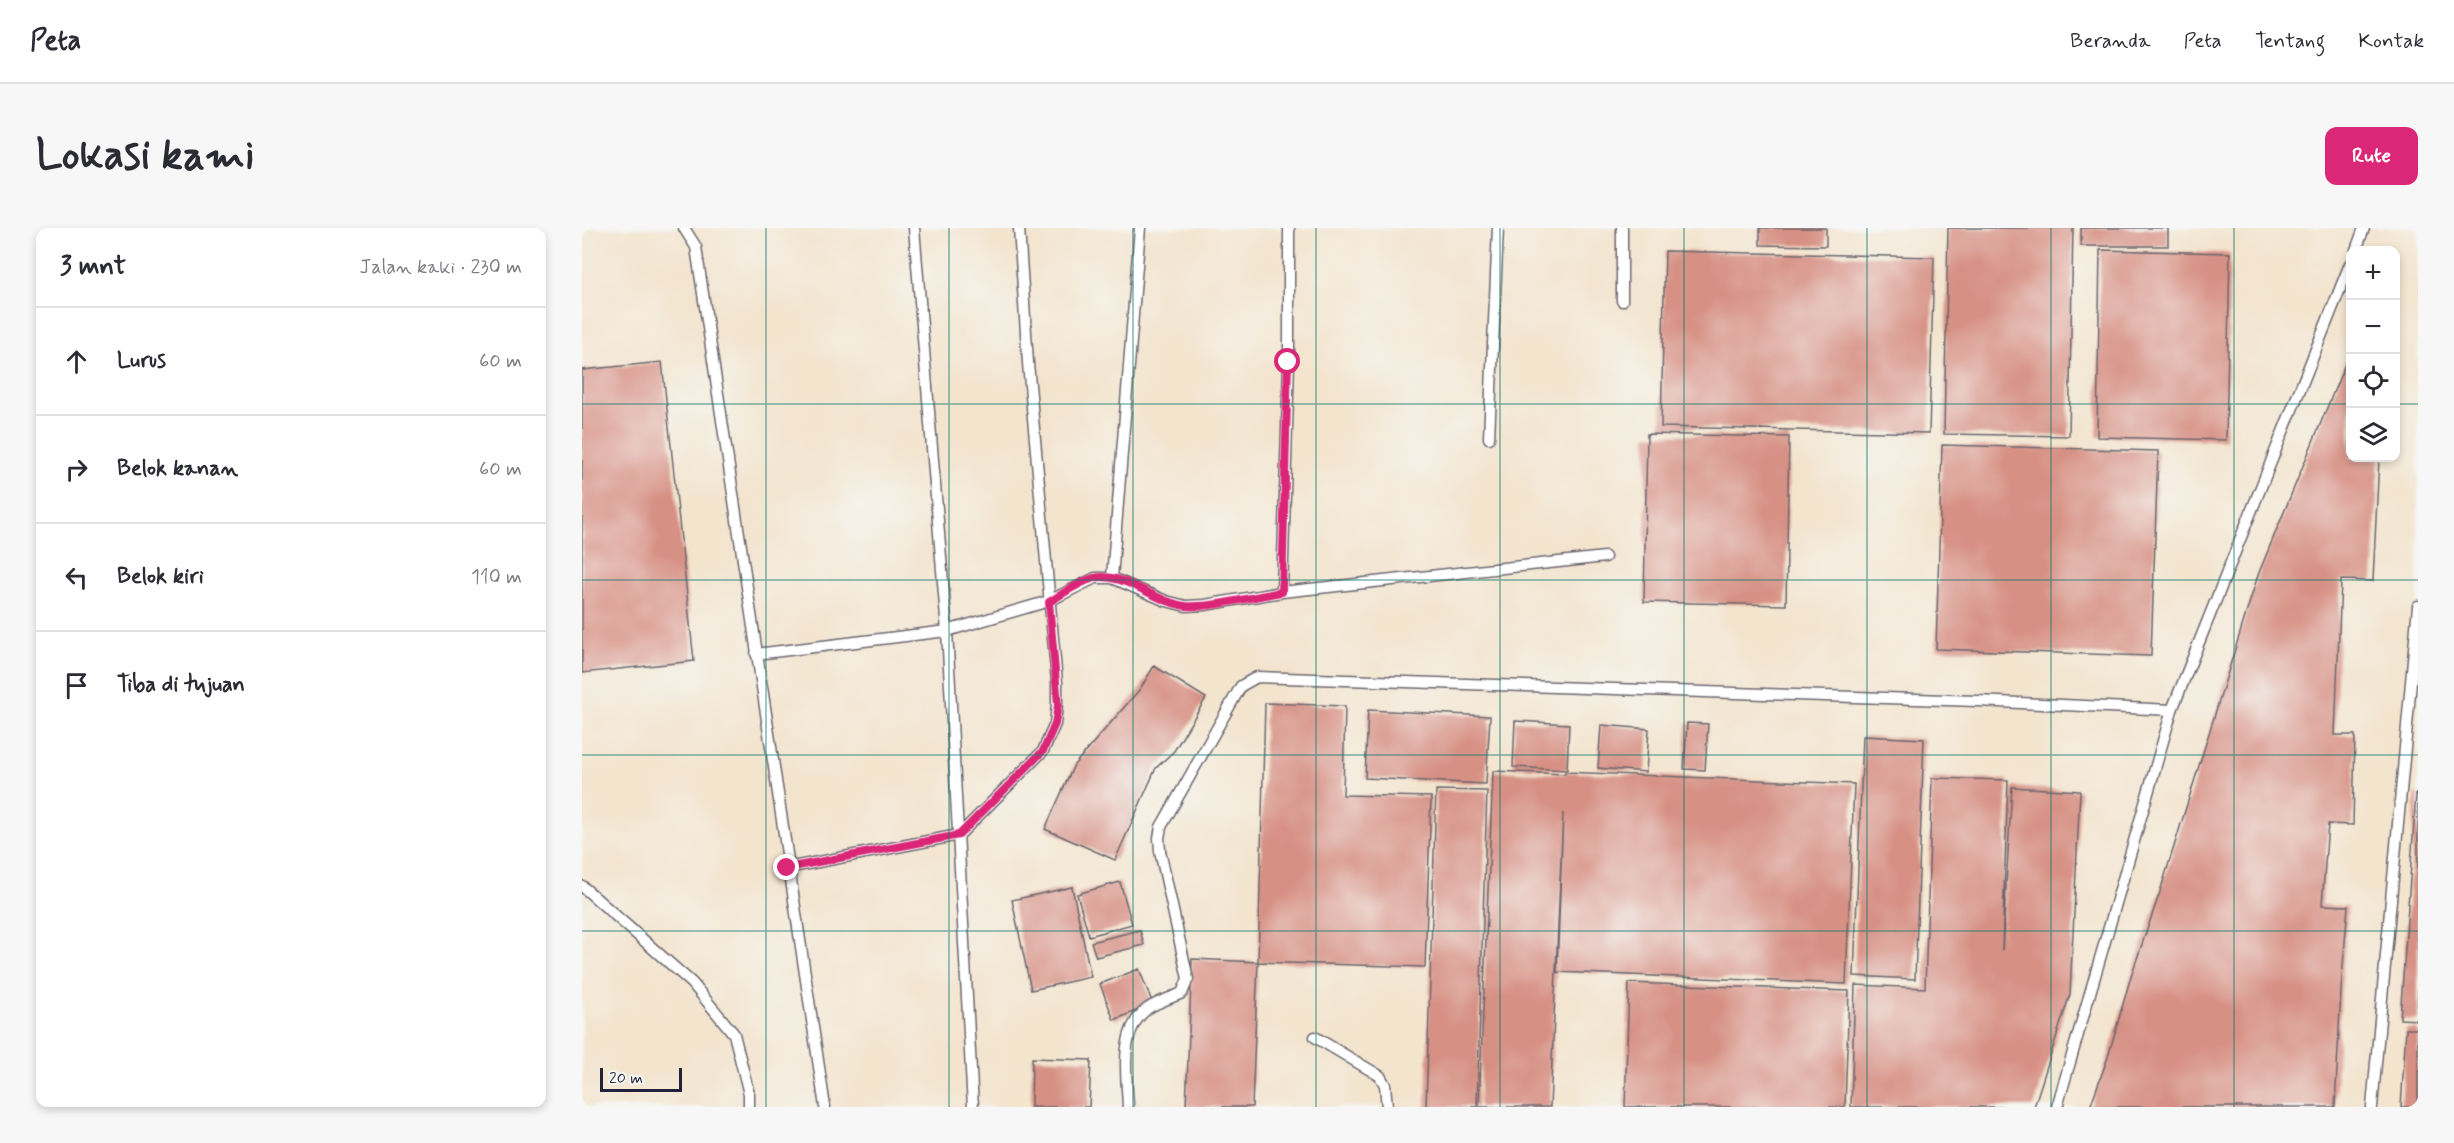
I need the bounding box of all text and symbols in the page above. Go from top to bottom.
text: Peta [30,23,81,60]
text: Beranda [2070,27,2151,55]
text: Peta [2184,27,2222,55]
text: Tentang [2255,27,2325,55]
text: Kontak [2358,27,2424,55]
button: Rute [2325,127,2418,185]
text: Lokasi kami [36,129,255,184]
map controls [2346,246,2400,462]
button: + [2346,246,2400,300]
text: 3 mnt [60,250,126,284]
text: Jalan kaki · 230 m [360,254,522,281]
button: − [2346,300,2400,354]
icon: ahead [60,345,93,378]
text: Lurus [117,347,166,375]
text: 60 m [479,348,522,375]
route start [1274,348,1300,374]
button: locate [2346,354,2400,408]
button: layers [2346,408,2400,462]
icon: right [60,453,93,486]
text: Belok kanan [117,455,238,483]
text: 60 m [479,456,522,483]
icon: left [60,561,93,594]
text: Belok kiri [117,563,204,591]
text: 110 m [471,564,522,591]
icon: arrive [60,669,93,702]
text: Tiba di tujuan [117,671,245,699]
route end [773,854,799,880]
scale bar [600,1065,682,1092]
text: 20 m [609,1068,643,1089]

